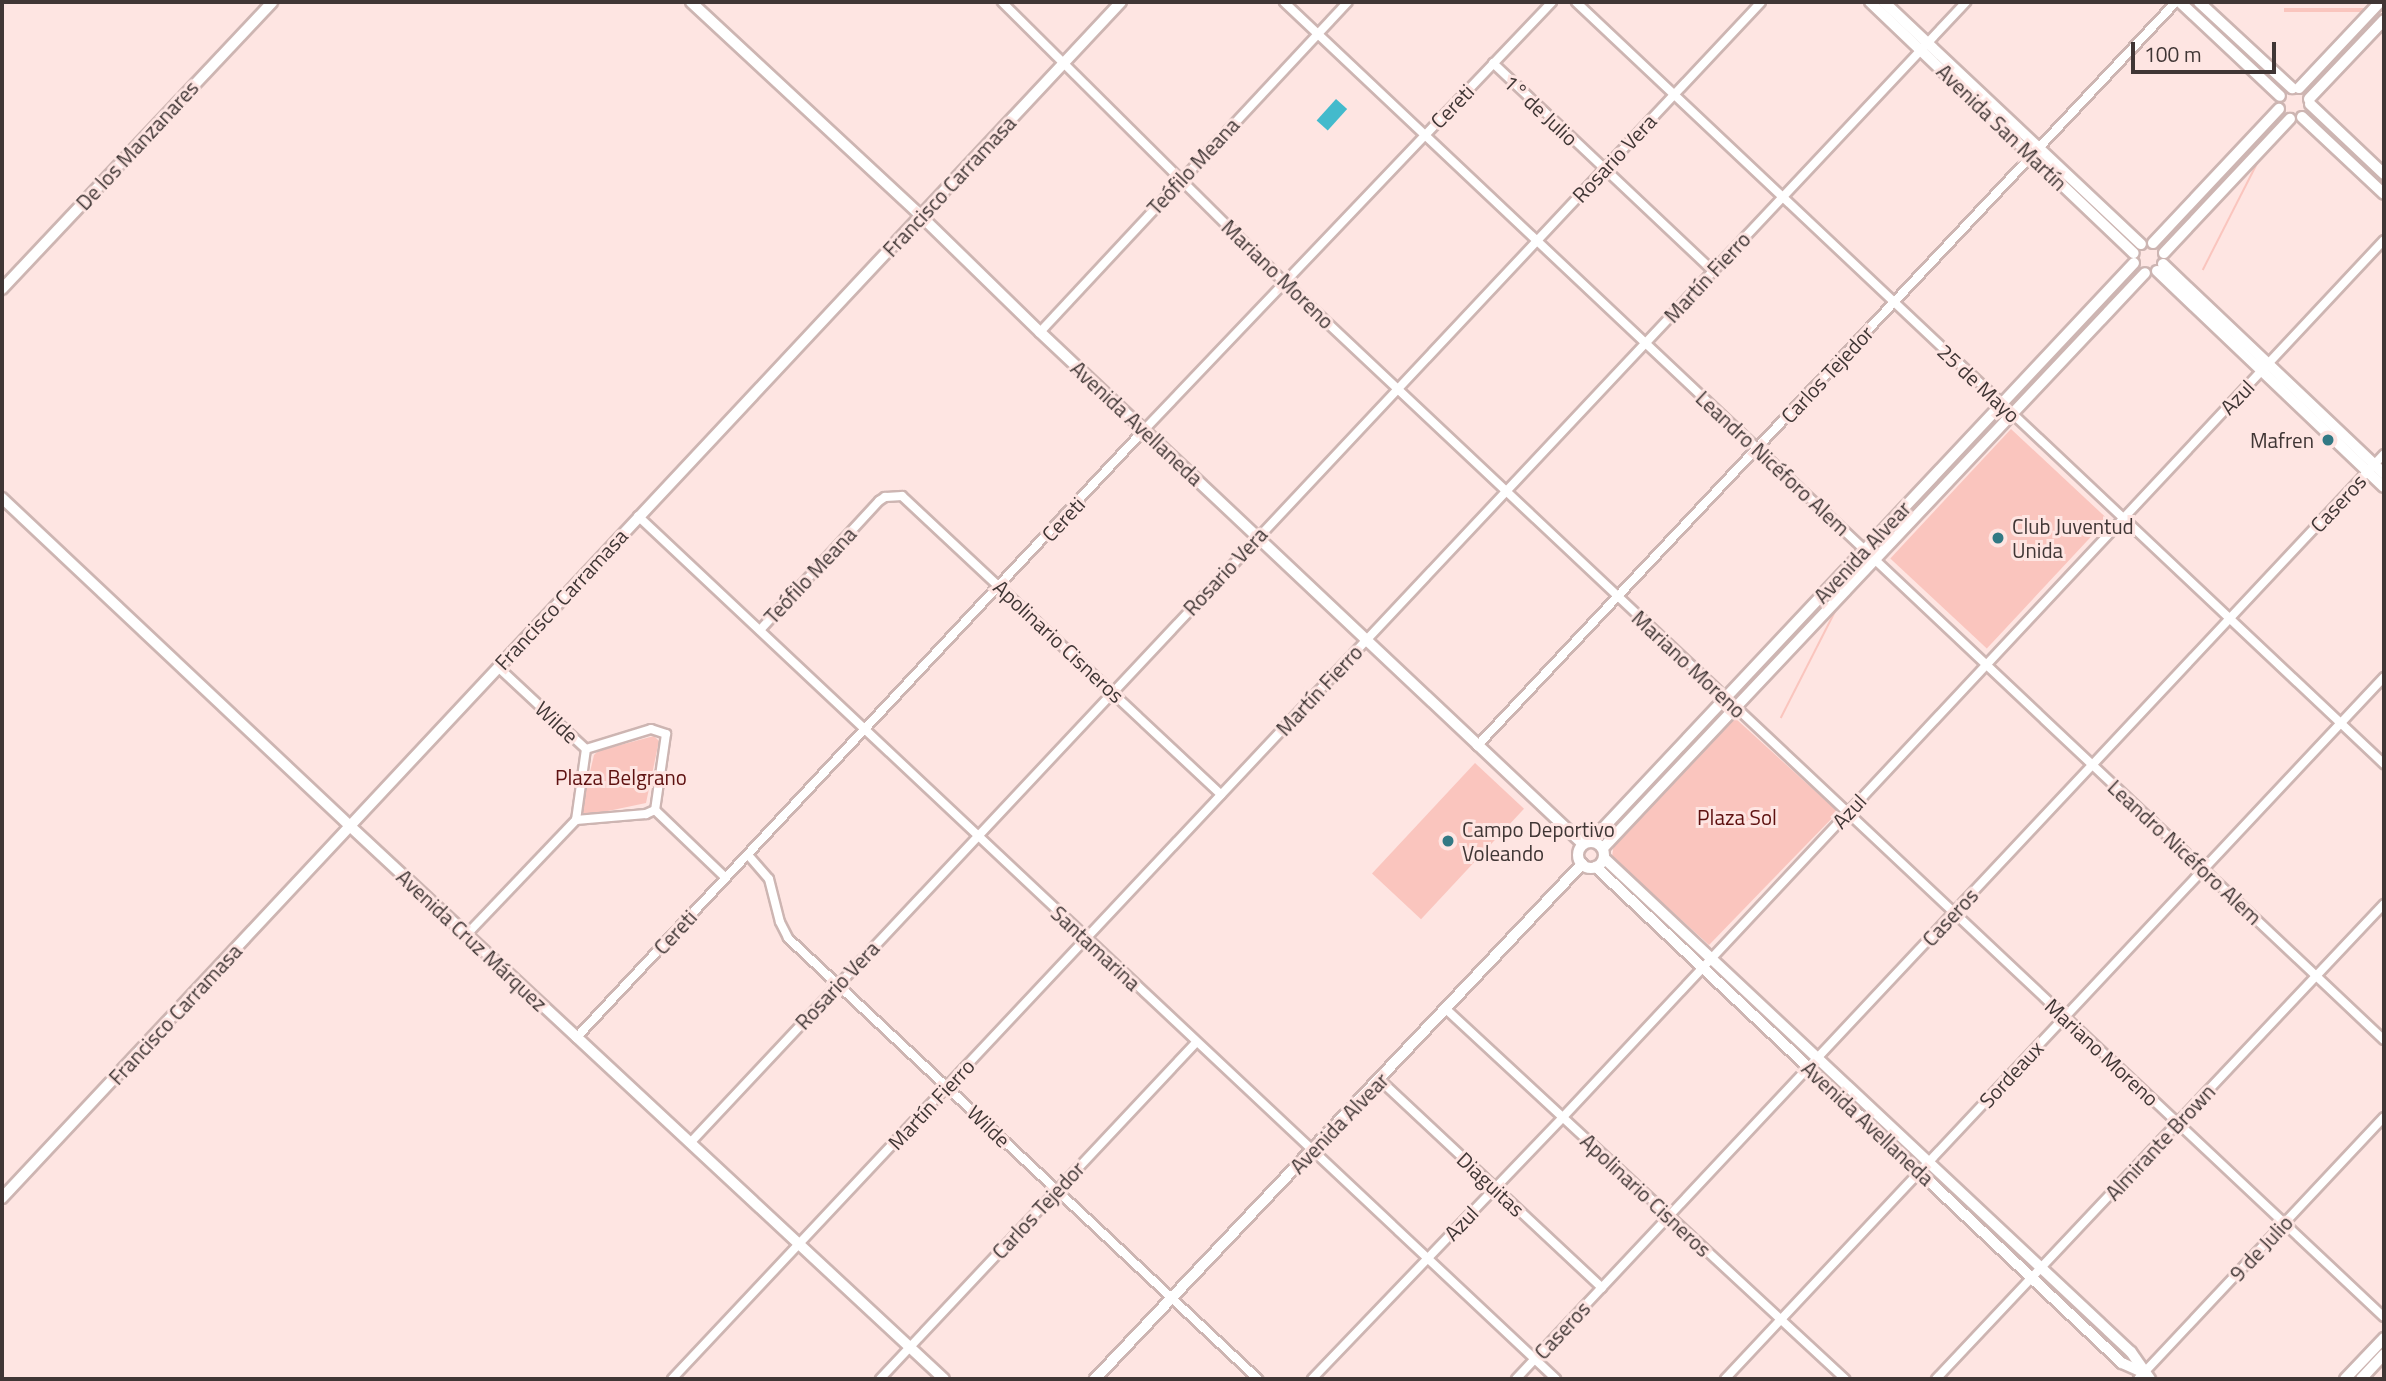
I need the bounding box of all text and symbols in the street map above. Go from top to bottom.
scale bar [2134,28,2279,72]
text: 100 m [2144,38,2201,70]
street label: Avenida San Martín [1932,58,2072,196]
street label: 1° de Julio [1499,69,1583,151]
street label: De los Manzanares [71,75,203,215]
street label: Cereti [1425,79,1479,133]
street label: Rosario Vera [1567,109,1661,207]
street label: Francisco Carramasa [877,110,1021,262]
street label: Teófilo Meana [1142,112,1244,220]
street label: Mariano Moreno [1217,214,1339,334]
street label: Martín Fierro [1659,226,1755,328]
street label: Carlos Tejedor [1776,320,1878,428]
street label: 25 de Mayo [1933,338,2025,428]
street label: Avenida Avellaneda [1066,355,1208,491]
street label: Azul [2215,375,2259,419]
street label: Leandro Nicéforo Alem [1691,385,1855,541]
place label: Mafren [2250,427,2314,453]
marker: Mafren [2320,432,2336,448]
street label: Caseros [2305,469,2371,537]
street label: Cereti [1036,492,1090,546]
street label: Avenida Alvear [1808,496,1916,608]
place label: Club Juventud Unida [2012,513,2134,563]
street label: Teófilo Meana [759,521,861,629]
street label: Rosario Vera [1178,522,1272,620]
street label: Francisco Carramasa [489,523,633,675]
marker: Club Juventud Unida [1990,530,2006,546]
street label: Apolinario Cisneros [989,574,1129,708]
street label: Mariano Moreno [1627,605,1751,723]
street label: Martín Fierro [1271,639,1367,741]
street label: Wilde [530,696,584,748]
park label: Plaza Belgrano [555,764,687,790]
street label: Leandro Nicéforo Alem [2103,774,2267,930]
street label: Azul [1827,788,1871,834]
park label: Plaza Sol [1697,804,1777,830]
place label: Campo Deportivo Voleando [1462,816,1615,866]
marker: Campo Deportivo Voleando [1440,833,1456,849]
street label: Avenida Cruz Márquez [392,864,552,1016]
street label: Caseros [1917,883,1983,951]
street label: Santamarina [1046,900,1146,996]
street label: Cereti [648,905,702,959]
street label: Rosario Vera [790,936,884,1034]
street label: Francisco Carramasa [103,938,247,1090]
street label: Mariano Moreno [2040,993,2164,1111]
street label: Sordeaux [1974,1035,2048,1113]
street label: Martín Fierro [883,1053,979,1155]
street label: Avenida Avellaneda [1797,1055,1939,1191]
street label: Avenida Alvear [1285,1067,1393,1179]
street label: Almirante Brown [2100,1079,2220,1205]
street label: Wilde [962,1100,1016,1152]
street label: Apolinario Cisneros [1576,1128,1716,1262]
street label: Diaguitas [1452,1147,1530,1221]
street label: Carlos Tejedor [987,1156,1089,1264]
street label: Azul [1439,1201,1483,1245]
street label: 9 de Julio [2224,1210,2298,1286]
street label: Caseros [1529,1296,1595,1364]

